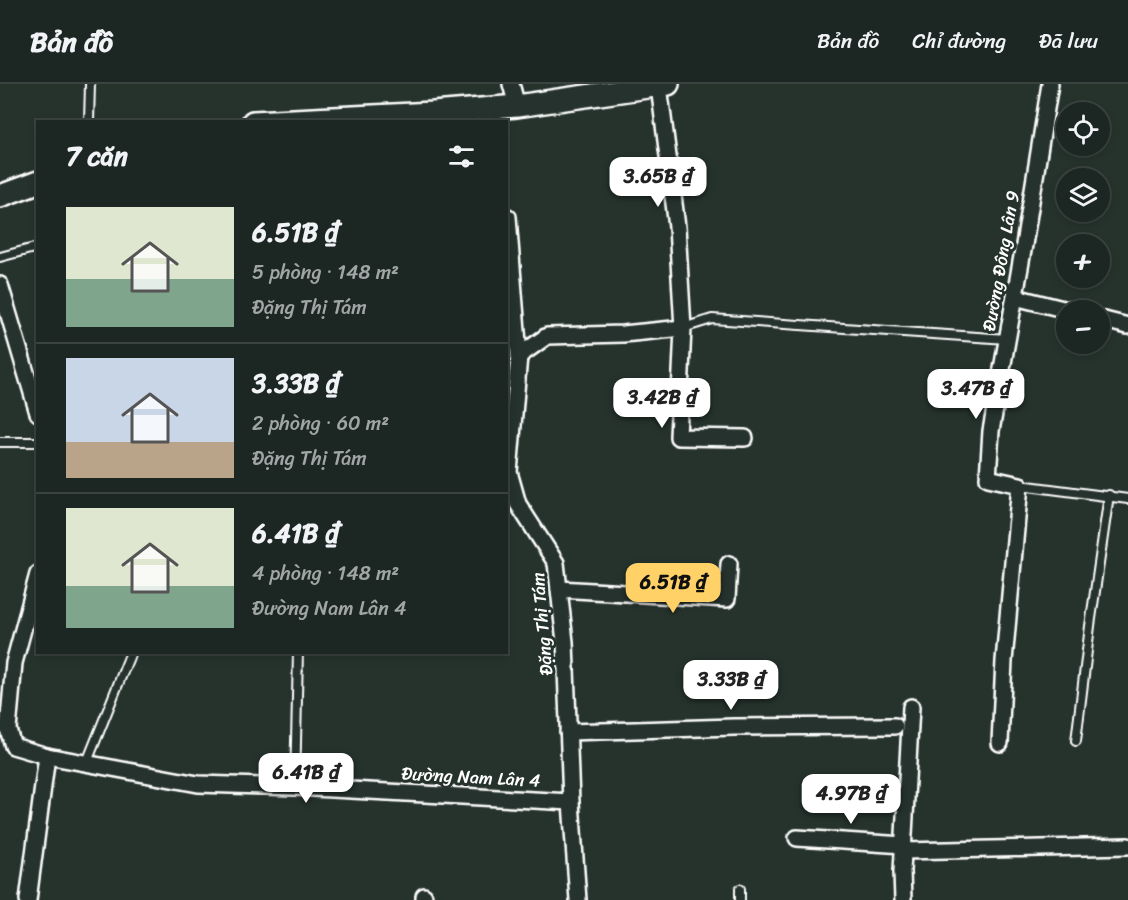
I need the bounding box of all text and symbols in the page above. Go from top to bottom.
text: Bản đồ [30,17,113,66]
text: Bản đồ [817,22,879,60]
text: Chỉ đường [912,22,1006,60]
text: Đã lưu [1039,22,1098,60]
map controls [1056,102,1110,354]
button: locate [1056,102,1110,156]
text: 7 căn [66,133,128,179]
icon: filters [445,140,478,173]
pin: 3.65B ₫ [603,157,713,208]
text: 3.65B ₫ [624,159,692,194]
button: layers [1056,168,1110,222]
street label: Đường Đông Lân 9 [973,188,1029,334]
text: 6.51B ₫ [252,209,339,255]
icon: home [114,231,186,303]
button: + [1056,234,1110,288]
text: 5 phòng · 148 m² [252,255,399,290]
text: Đặng Thị Tám [252,290,367,325]
button: − [1056,300,1110,354]
text: 3.33B ₫ [252,360,340,406]
pin: 3.47B ₫ [921,369,1031,420]
text: 3.47B ₫ [941,371,1011,406]
pin: 3.42B ₫ [607,378,717,429]
text: 3.42B ₫ [627,380,697,415]
icon: home [114,382,186,454]
text: 2 phòng · 60 m² [252,406,389,441]
text: Đặng Thị Tám [252,441,367,476]
text: 6.41B ₫ [252,510,339,556]
icon: home [114,532,186,604]
text: 4 phòng · 148 m² [252,556,399,591]
pin: 6.51B ₫ [618,563,728,614]
text: 6.51B ₫ [640,565,706,600]
street label: Đặng Thị Tám [522,571,562,677]
text: Đường Nam Lân 4 [252,591,407,626]
pin: 3.33B ₫ [676,660,786,711]
text: 3.33B ₫ [697,662,765,697]
pin: 6.41B ₫ [251,753,361,804]
text: 6.41B ₫ [273,755,339,790]
street label: Đường Nam Lân 4 [401,757,541,797]
pin: 4.97B ₫ [796,774,906,825]
text: 4.97B ₫ [816,776,886,811]

